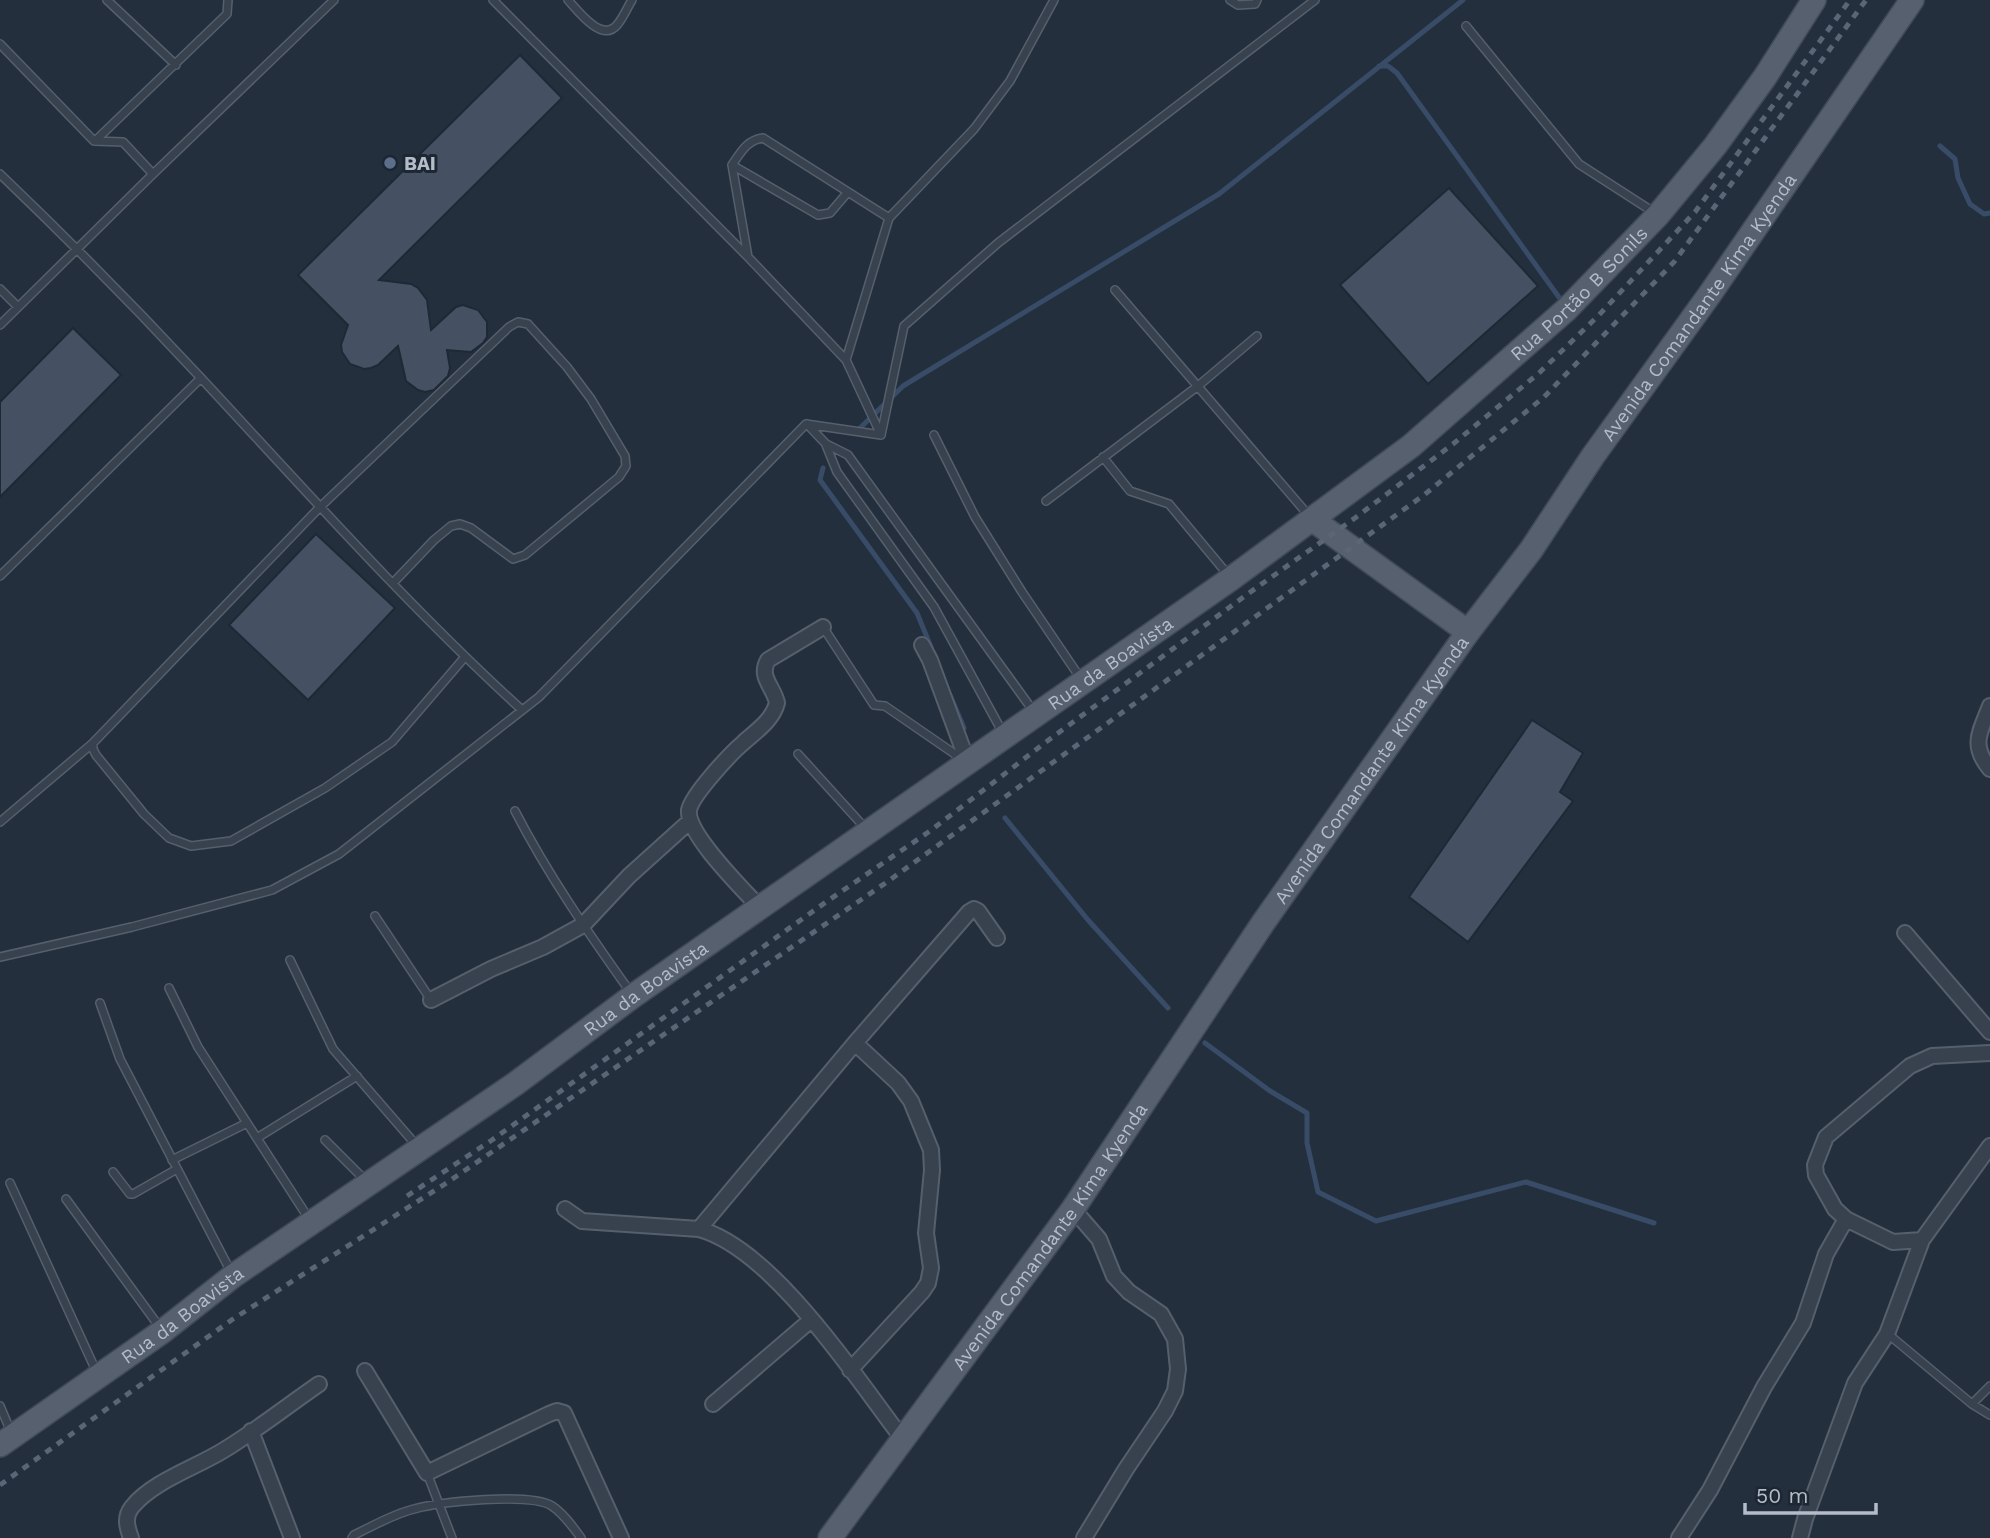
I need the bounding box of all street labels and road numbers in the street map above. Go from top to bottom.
street label: Avenida Comandante Kima Kyenda [1597,169,1802,446]
street label: Rua Portão B Sonils [1506,222,1653,366]
street label: Rua da Boavista [1043,612,1178,715]
street label: Avenida Comandante Kima Kyenda [1269,631,1474,908]
street label: Rua da Boavista [579,936,713,1041]
street label: Avenida Comandante Kima Kyenda [947,1098,1152,1375]
street label: Rua da Boavista [117,1261,248,1369]

